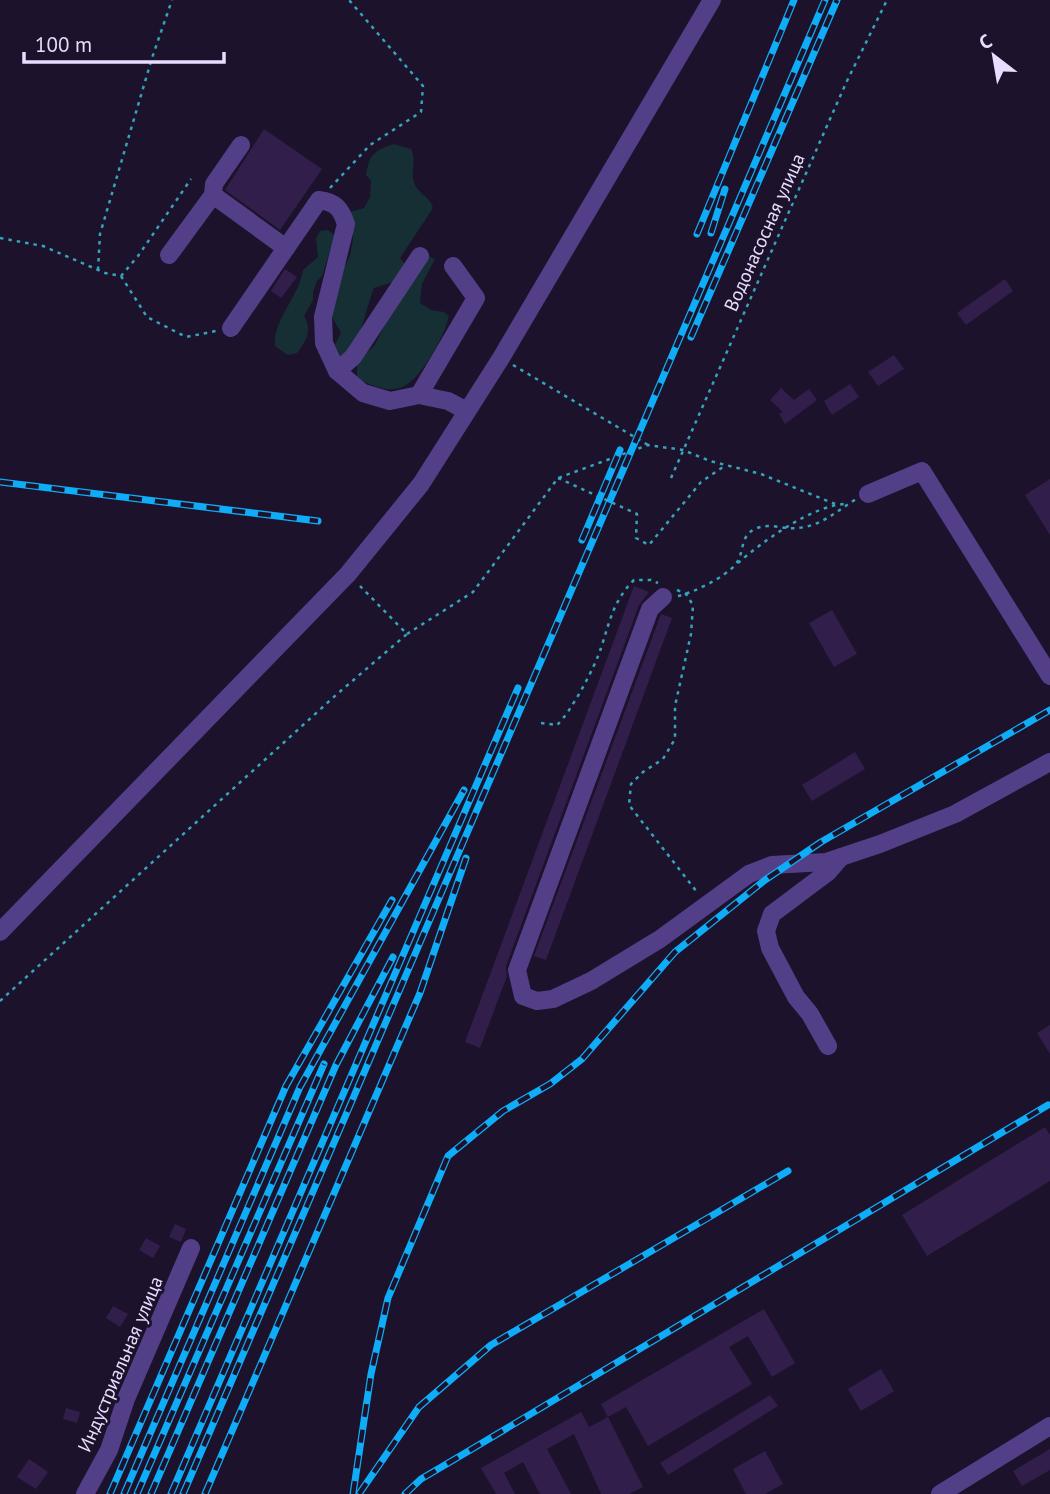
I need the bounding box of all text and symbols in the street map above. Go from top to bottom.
scale bar [24,21,224,65]
north arrow [959,21,1029,91]
text: С [975,28,996,54]
text: 100 m [35,31,92,58]
street label: Водонасосная улица [718,149,810,315]
street label: Индустриальная улица [72,1272,168,1456]

